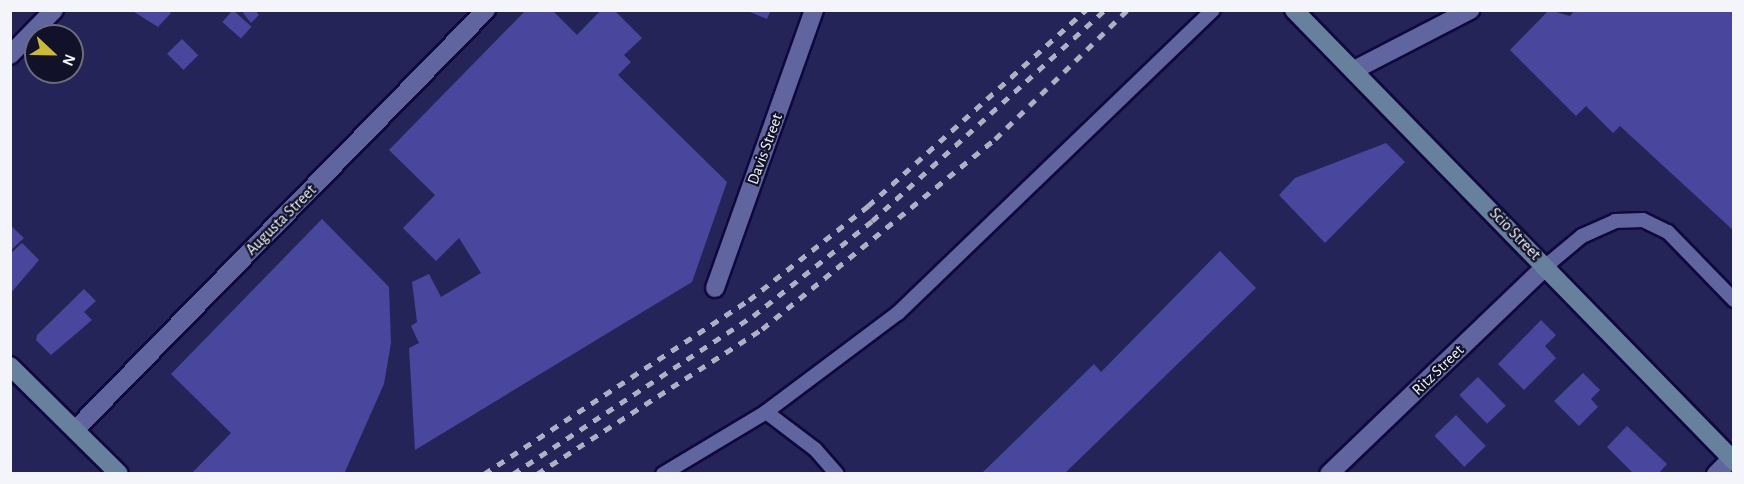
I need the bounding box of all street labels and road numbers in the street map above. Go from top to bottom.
street label: Davis Street [743,111,787,187]
street label: Augusta Street [242,181,320,259]
street label: Scio Street [1485,204,1545,264]
street label: Ritz Street [1408,341,1468,399]

